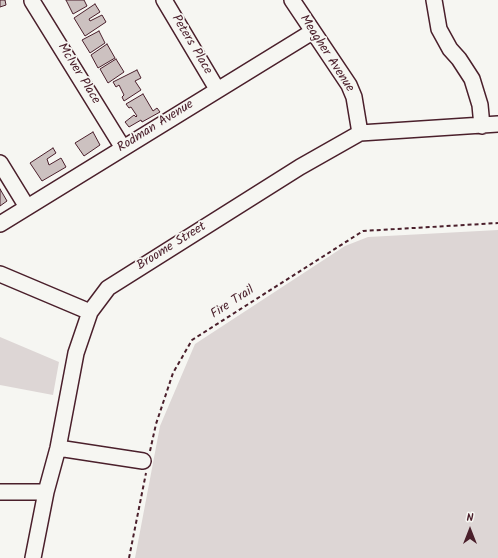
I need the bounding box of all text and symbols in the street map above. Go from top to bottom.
street label: Peters Place [167,12,215,78]
street label: Meagher Avenue [295,12,357,96]
street label: McIver Place [53,41,103,107]
street label: Rodman Avenue [115,97,197,157]
street label: Broome Street [134,220,210,274]
street label: Fire Trail [208,283,258,323]
text: N [467,509,473,527]
north arrow [450,510,490,550]

